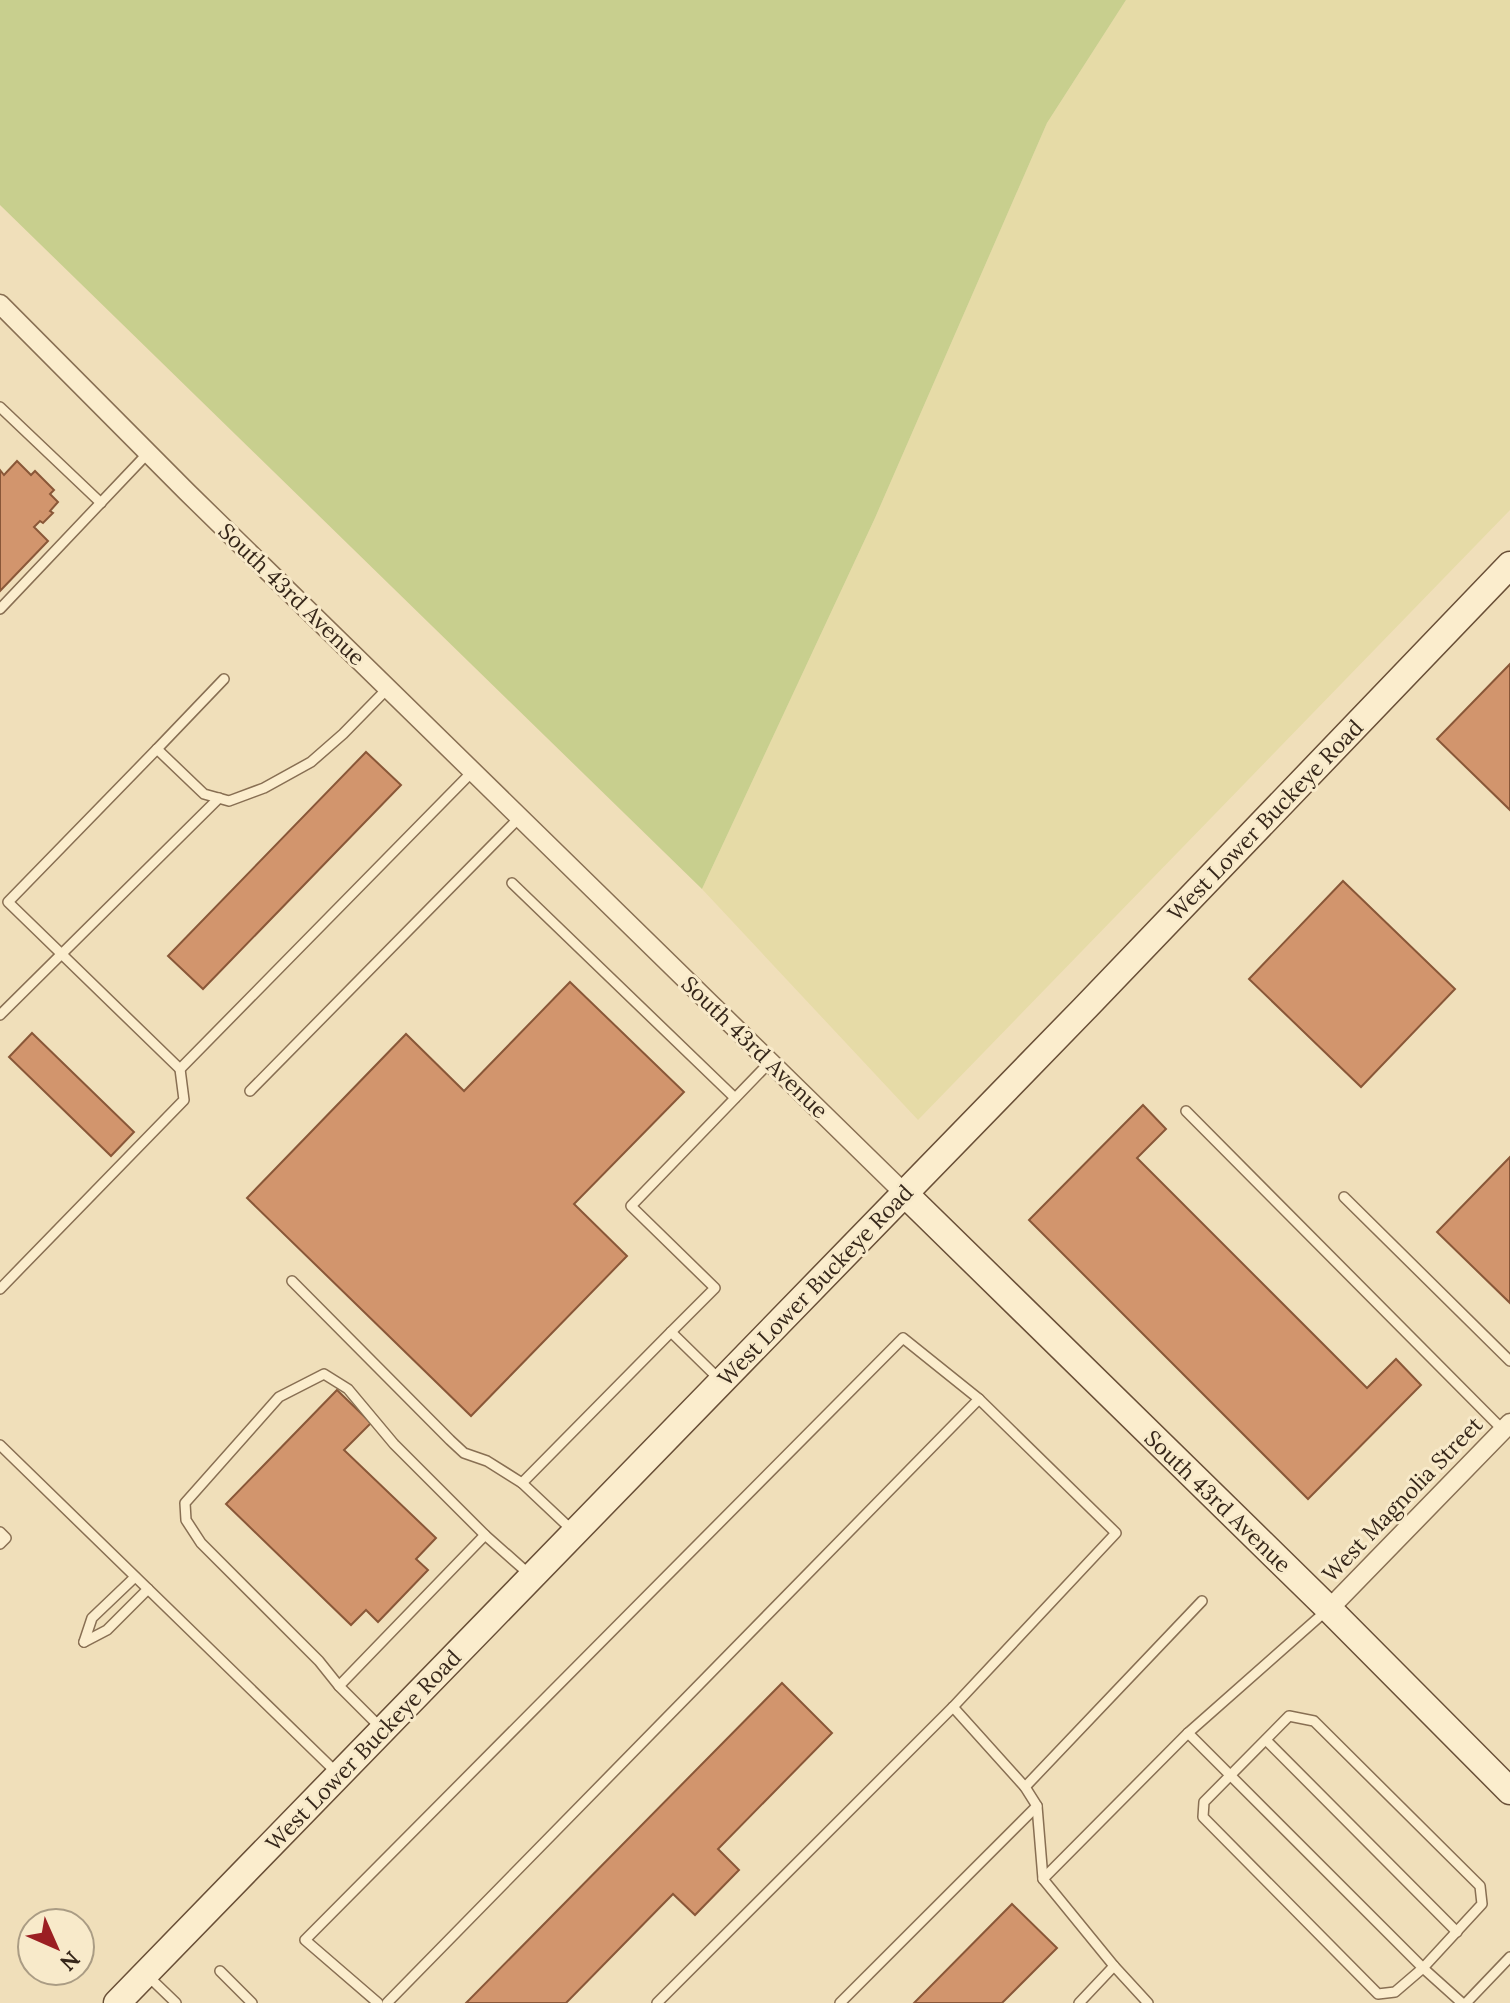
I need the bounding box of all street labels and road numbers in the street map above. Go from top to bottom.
street label: South 43rd Avenue [213,517,371,671]
street label: West Lower Buckeye Road [1161,713,1369,927]
street label: South 43rd Avenue [676,970,834,1124]
street label: West Lower Buckeye Road [711,1178,919,1392]
street label: West Magnolia Street [1316,1410,1488,1588]
street label: South 43rd Avenue [1139,1424,1297,1578]
street label: West Lower Buckeye Road [259,1643,467,1857]

